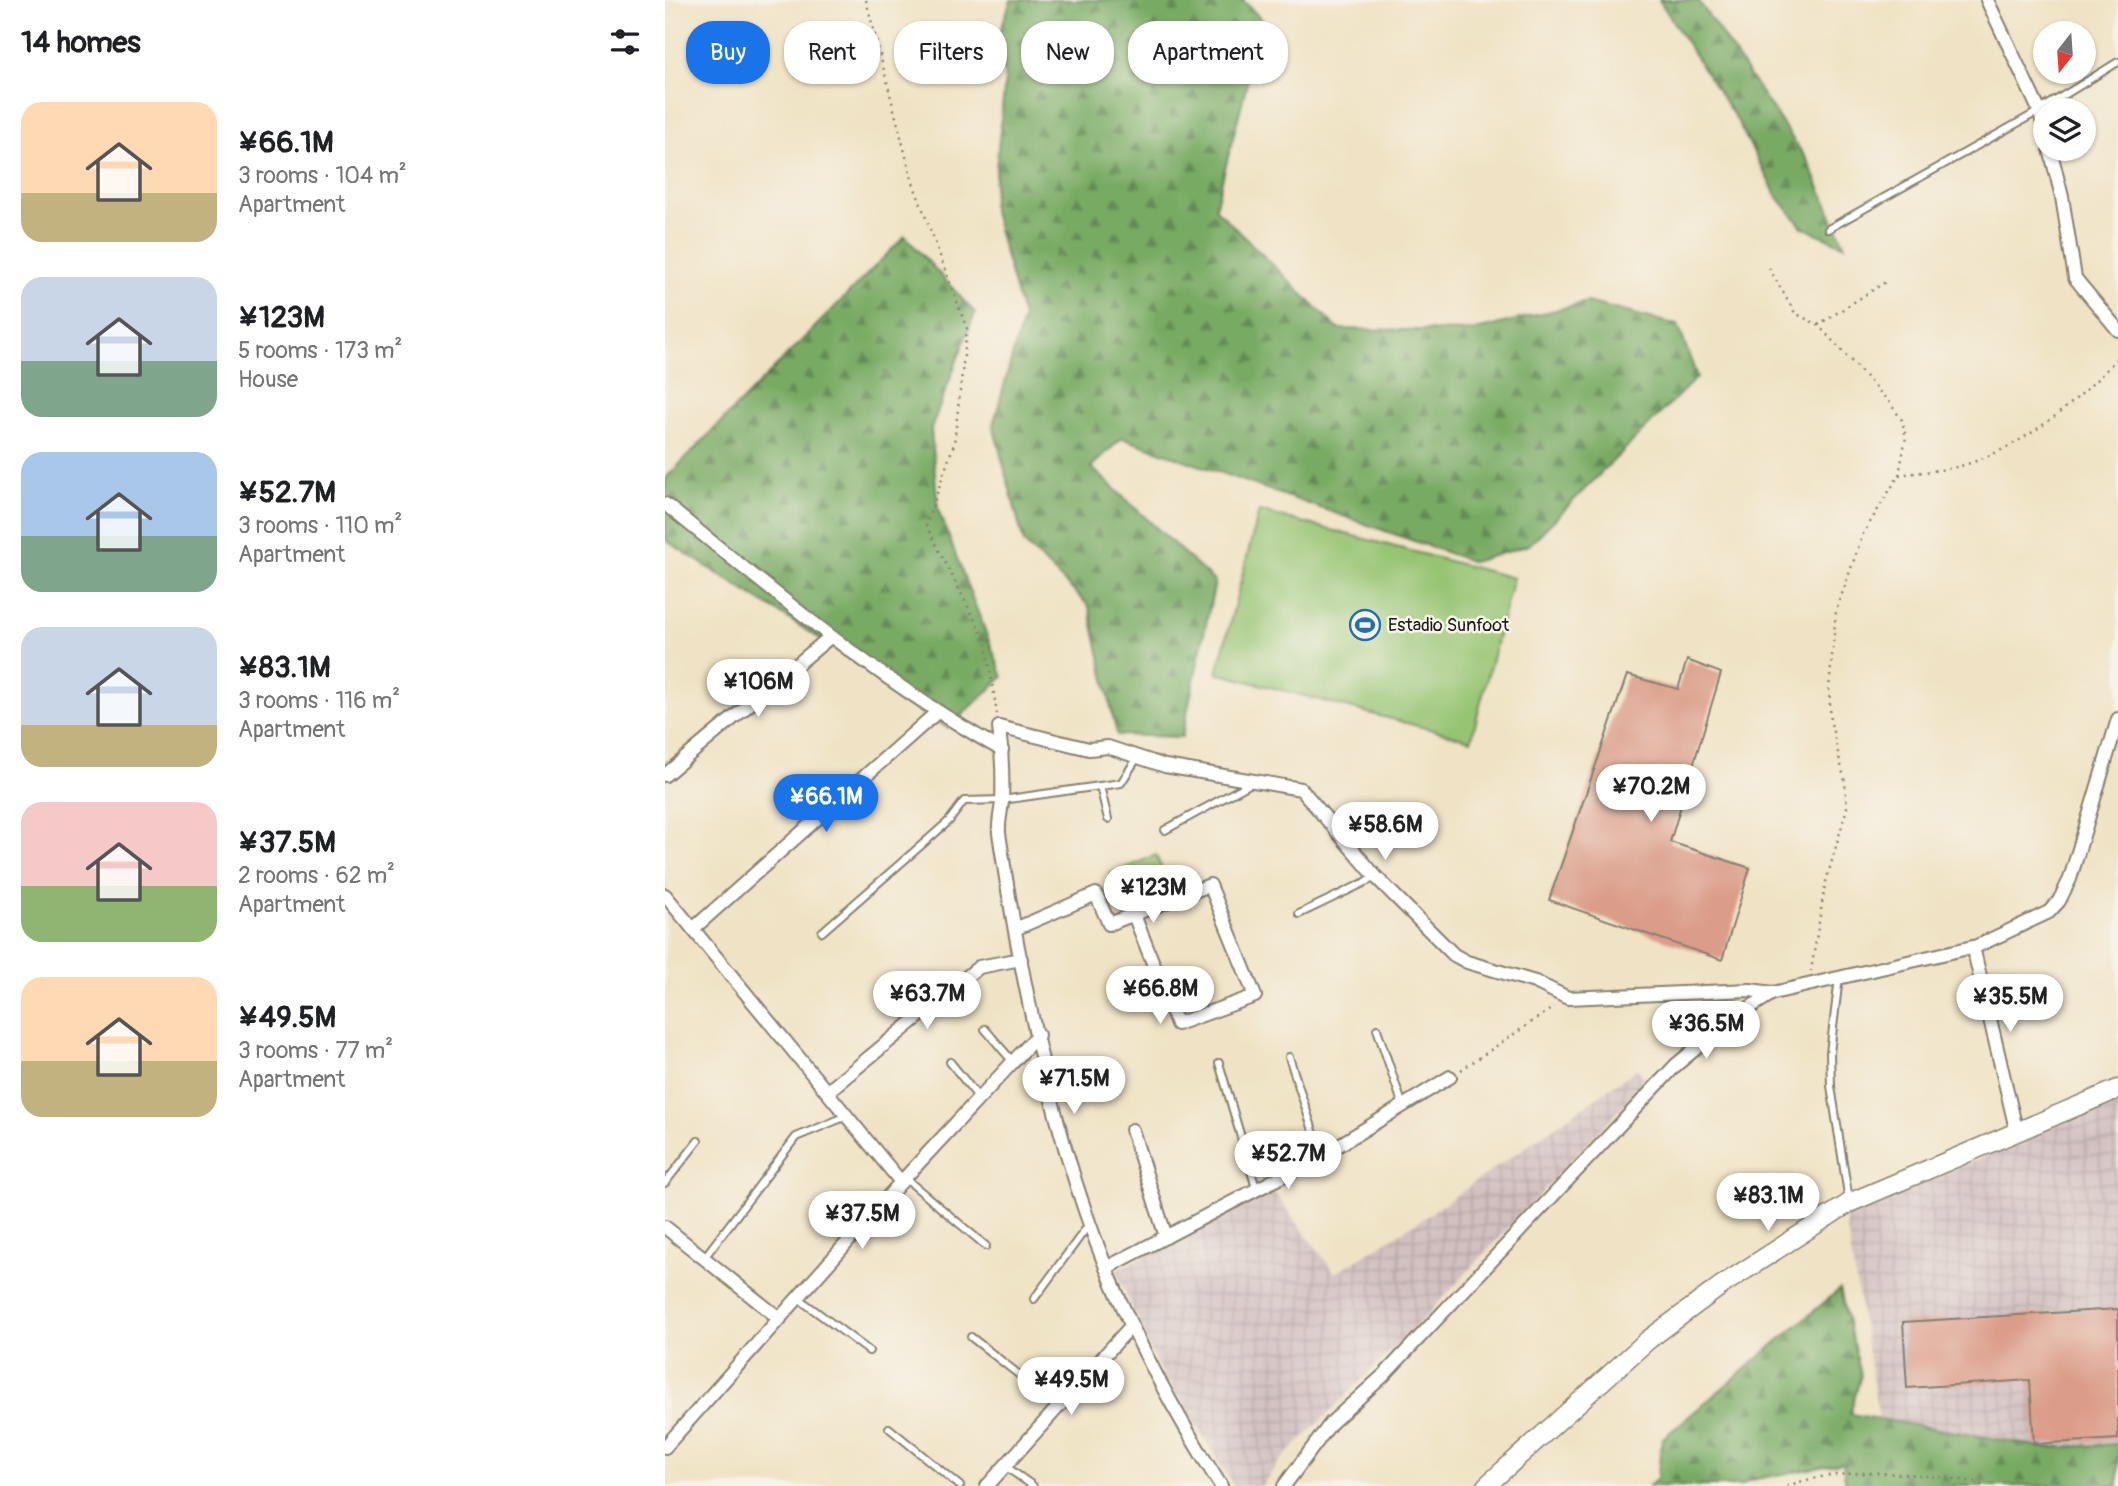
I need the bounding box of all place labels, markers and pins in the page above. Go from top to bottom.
sports icon: Estadio Sunfoot [1348,608,1382,642]
place label: Estadio Sunfoot [1388,614,1510,637]
pin: ¥106M [709,660,807,719]
pin: ¥70.2M [1594,764,1708,824]
pin: ¥66.1M [769,774,883,834]
pin: ¥58.6M [1328,802,1442,862]
pin: ¥123M [1104,866,1202,925]
pin: ¥66.8M [1103,967,1217,1026]
pin: ¥63.7M [870,972,984,1031]
pin: ¥35.5M [1953,974,2067,1034]
pin: ¥36.5M [1649,1002,1763,1061]
pin: ¥71.5M [1017,1056,1131,1116]
pin: ¥52.7M [1231,1132,1345,1191]
pin: ¥83.1M [1711,1174,1825,1233]
pin: ¥37.5M [805,1192,919,1251]
pin: ¥49.5M [1014,1358,1128,1417]

